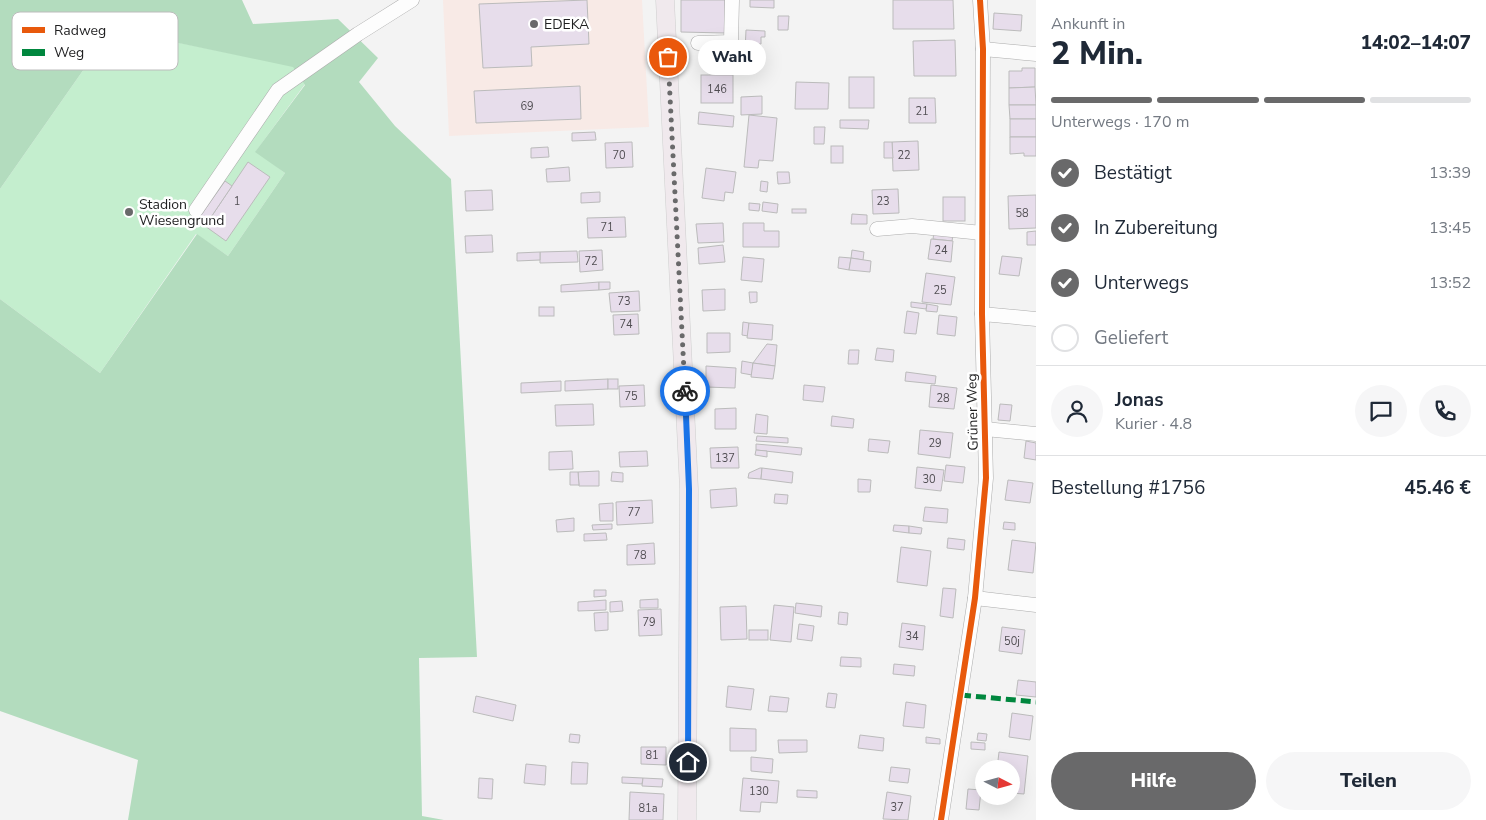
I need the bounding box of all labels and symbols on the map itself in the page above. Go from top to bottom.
legend [12,12,178,70]
place label: EDEKA [544,15,589,34]
marker: EDEKA [528,18,540,30]
text: Radweg [54,21,106,40]
pin [647,36,689,78]
callout: Wahl [698,40,766,74]
text: Weg [54,43,84,62]
house number: 146 [707,82,727,97]
house number: 69 [520,99,534,114]
house number: 21 [915,104,929,119]
house number: 70 [612,148,626,163]
house number: 22 [897,148,911,163]
house number: 1 [234,194,240,209]
house number: 23 [876,194,890,209]
place label: Stadion Wiesengrund [139,195,224,230]
marker: Stadion Wiesengrund [123,206,135,218]
house number: 58 [1015,206,1029,221]
house number: 71 [600,220,614,235]
house number: 24 [934,243,948,258]
house number: 72 [584,254,598,269]
house number: 25 [933,283,947,298]
house number: 73 [617,294,631,309]
house number: 74 [619,317,633,332]
courier [660,366,710,416]
street label: Grüner Weg [962,373,983,451]
house number: 75 [624,389,638,404]
house number: 28 [936,391,950,406]
house number: 29 [928,436,942,451]
house number: 137 [715,451,735,466]
house number: 30 [922,472,936,487]
house number: 77 [627,505,641,520]
house number: 78 [633,548,647,563]
house number: 79 [642,615,656,630]
house number: 34 [905,629,919,644]
house number: 50j [1004,634,1020,649]
pin [667,741,709,783]
house number: 81 [645,748,659,763]
north arrow [975,760,1020,805]
house number: 130 [749,784,769,799]
house number: 37 [890,800,904,815]
house number: 81a [638,801,658,816]

